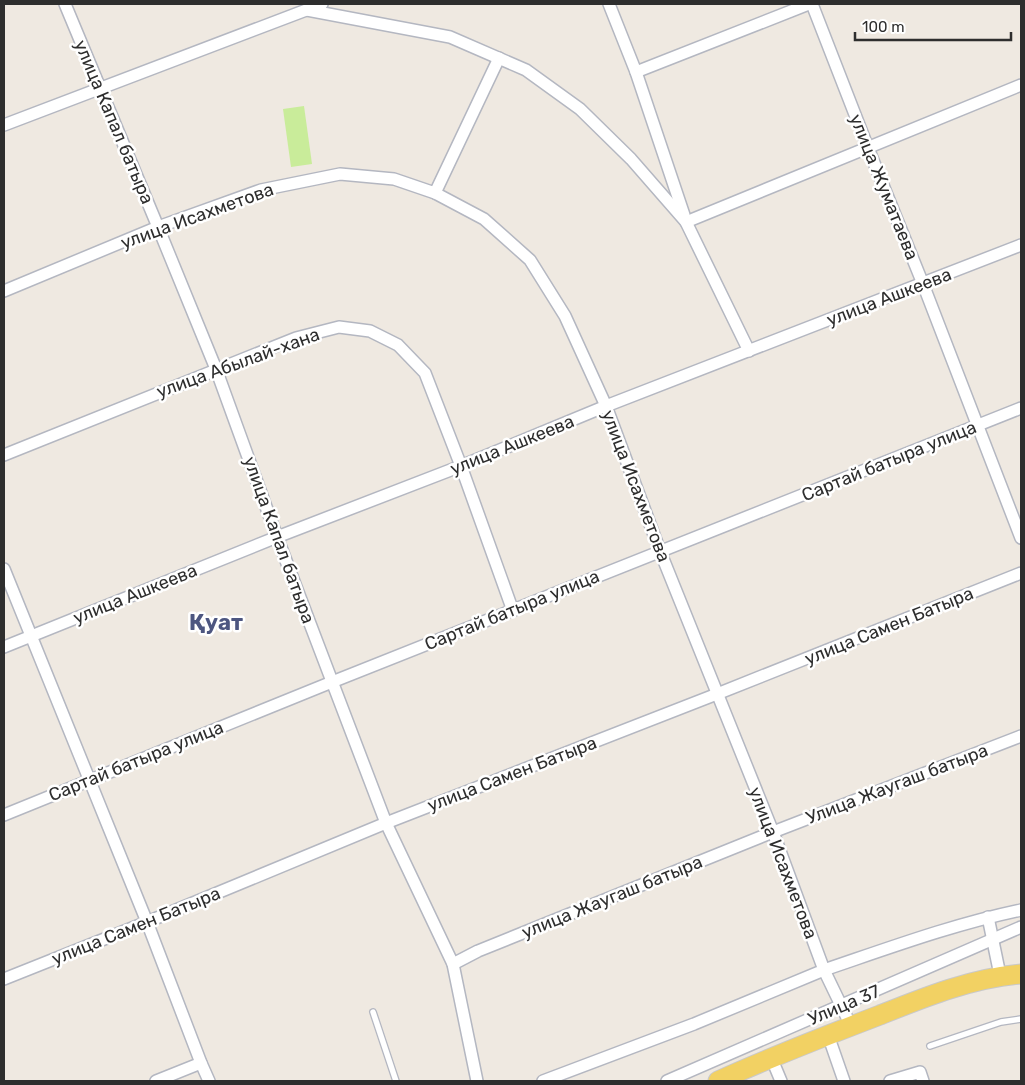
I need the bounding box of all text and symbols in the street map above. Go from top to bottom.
scale bar [855,10,1011,42]
text: 100 m [862,18,904,36]
street label: улица Капал батыра [69,37,159,207]
street label: улица Жуматаева [845,111,923,263]
street label: улица Исахметова [118,178,276,254]
street label: улица Ашкеева [824,263,954,331]
street label: улица Абылай-хана [153,323,323,403]
street label: улица Исахметова [597,407,675,565]
street label: улица Ашкеева [447,410,577,480]
street label: Сартай батыра улица [798,416,980,506]
street label: улица Капал батыра [239,453,319,627]
street label: улица Ашкеева [70,559,200,629]
street label: Сартай батыра улица [421,565,603,655]
street label: улица Самен Батыра [801,582,977,670]
district label: Қуат [189,609,243,636]
street label: Сартай батыра улица [45,716,227,806]
street label: улица Самен Батыра [424,731,600,817]
street label: Улица Жаугаш батыра [803,739,991,829]
street label: улица Исахметова [744,784,822,942]
street label: улица Жаугаш батыра [518,851,706,943]
street label: улица Самен Батыра [48,882,224,970]
street label: Улица 37 [805,980,883,1030]

